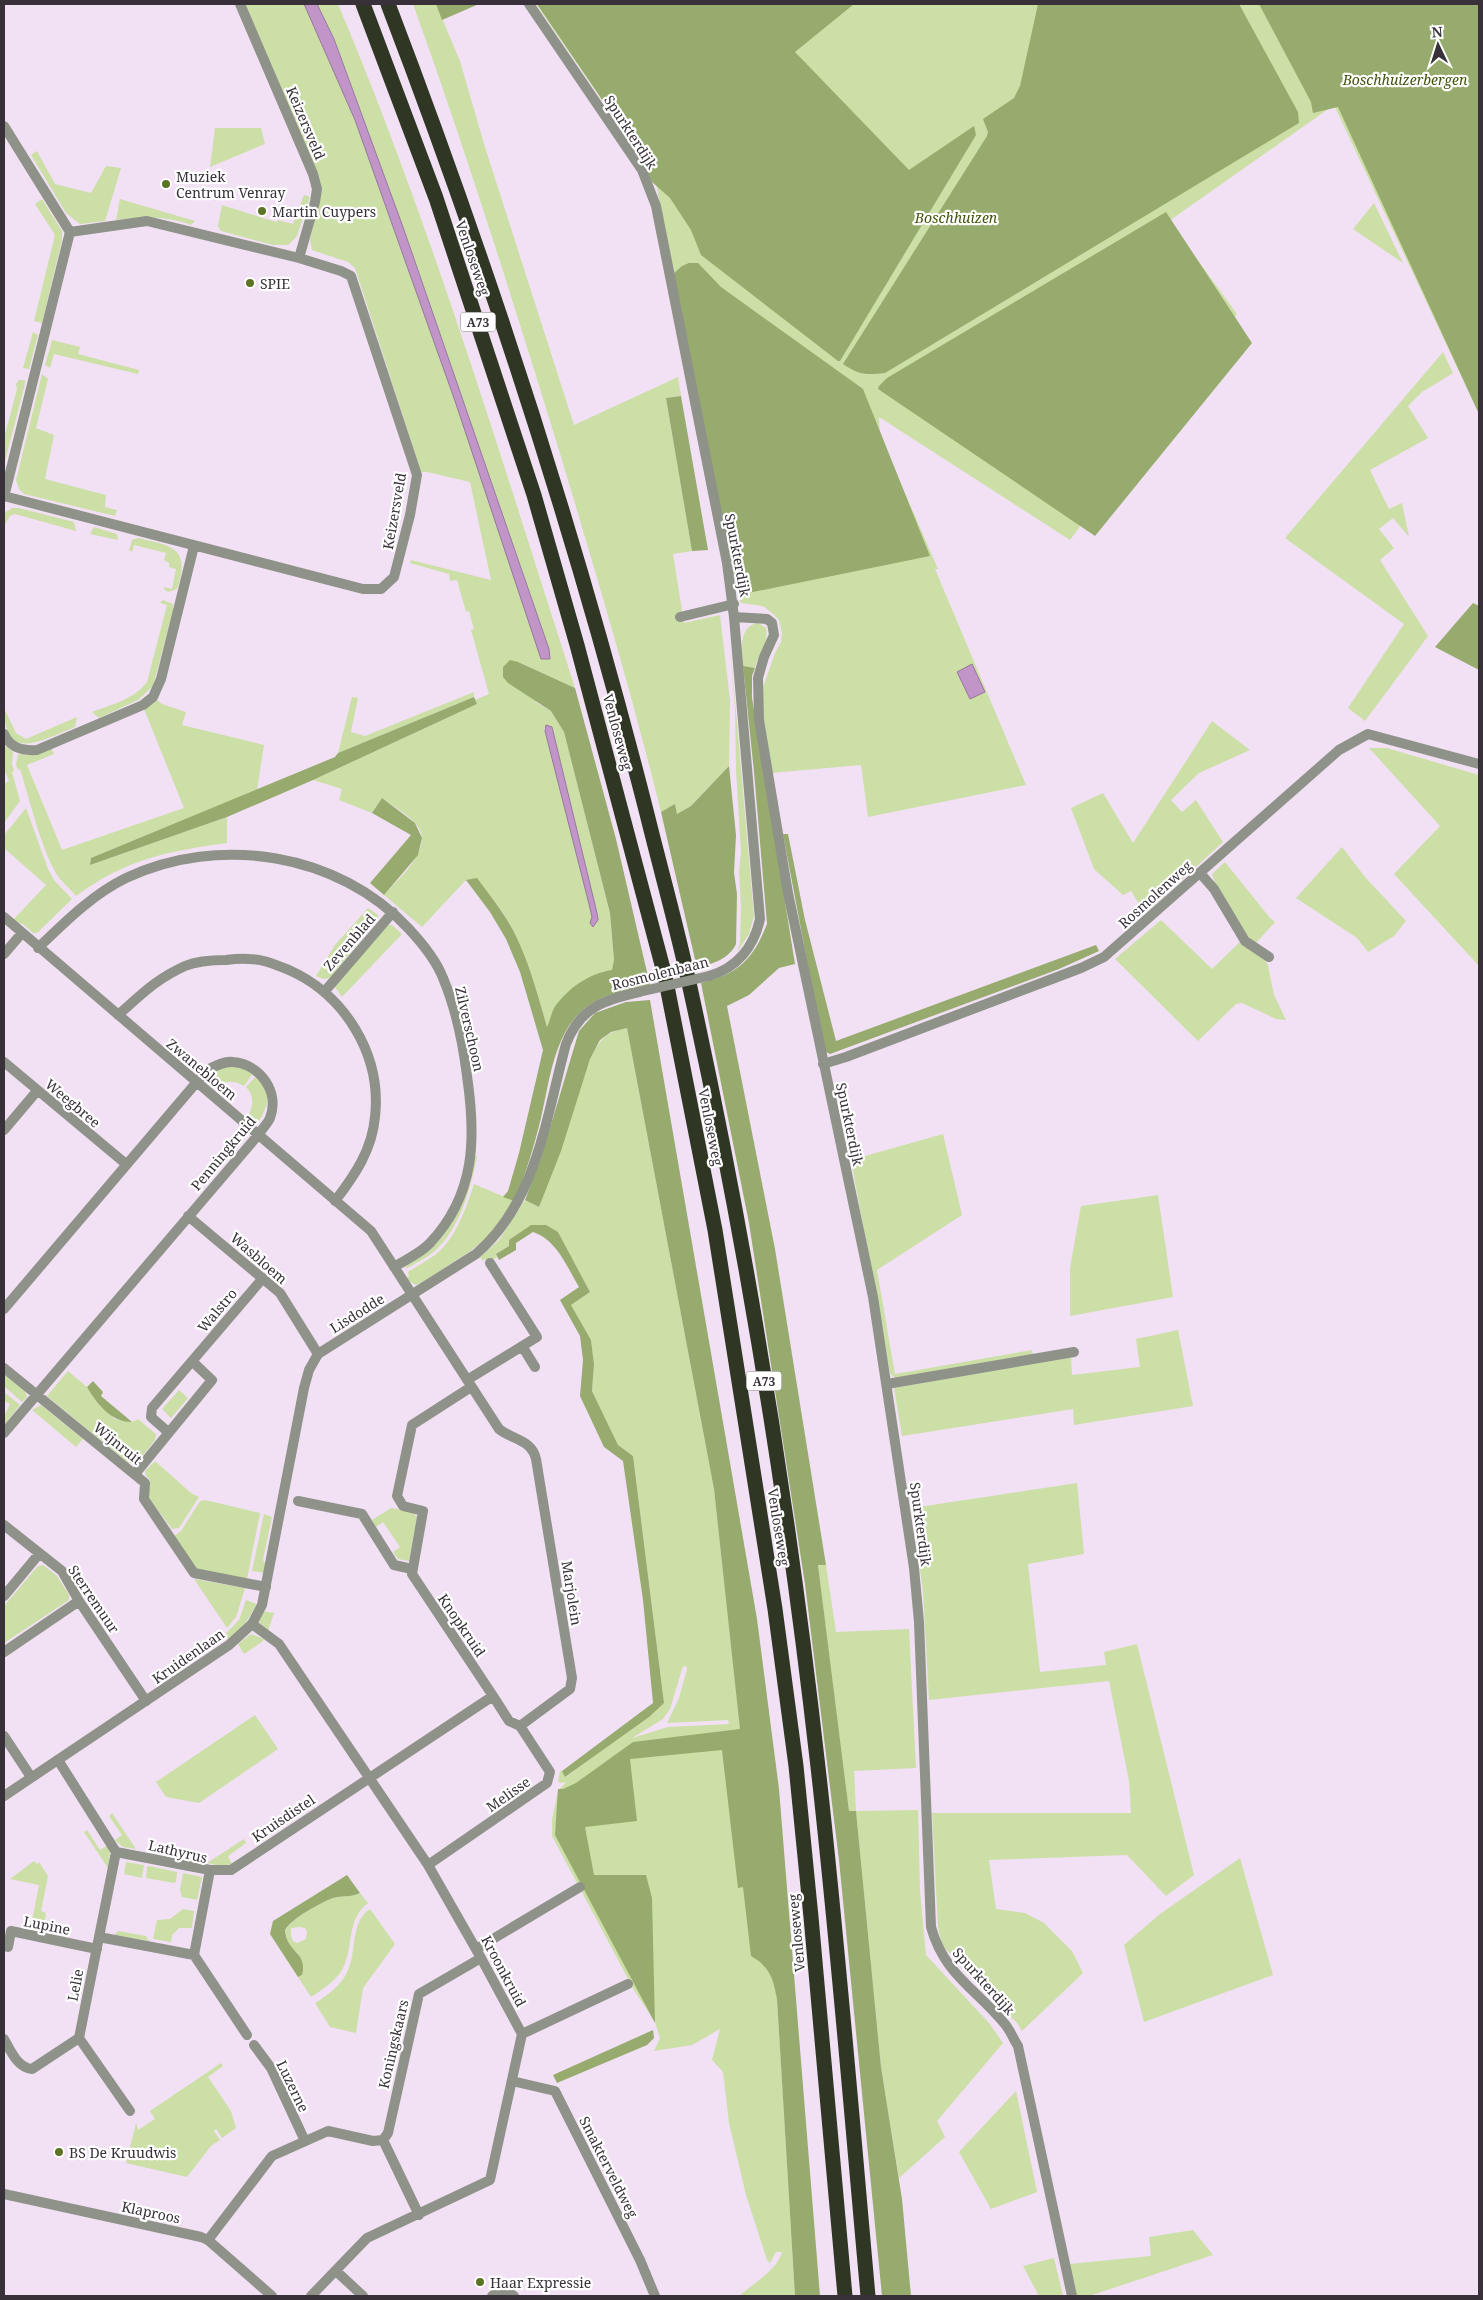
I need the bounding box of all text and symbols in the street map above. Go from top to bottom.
north arrow [1413,20,1463,70]
text: N [1431,22,1443,41]
park label: Boschhuizerbergen [1342,70,1468,89]
street label: Keizersveld [282,84,330,163]
street label: Spurkterdijk [600,91,662,173]
place label: Muziek Centrum Venray [176,167,285,202]
marker: Muziek Centrum Venray [160,178,172,190]
place label: Martin Cuypers [272,202,376,221]
marker: Martin Cuypers [256,205,268,217]
park label: Boschhuizen [914,208,998,227]
street label: Venloseweg [451,218,495,299]
place label: SPIE [260,274,290,293]
marker: SPIE [244,277,256,289]
road number: A73 [460,313,496,332]
street label: Keizersveld [378,471,410,551]
street label: Spurkterdijk [721,512,756,599]
street label: Venloseweg [599,692,637,773]
street label: Rosmolenweg [1114,856,1196,932]
street label: Zevenblad [319,909,379,975]
street label: Rosmolenbaan [610,952,710,994]
street label: Zilverschoon [451,985,489,1073]
street label: Zwanebloem [163,1034,241,1104]
street label: Weegbree [41,1074,105,1132]
street label: Spurkterdijk [832,1081,868,1168]
street label: Venloseweg [694,1087,728,1168]
street label: Penningkruid [186,1111,260,1194]
street label: Wasbloem [227,1228,291,1288]
street label: Walstro [193,1284,241,1336]
street label: Lisdodde [326,1289,388,1337]
road number: A73 [746,1372,782,1390]
street label: Wijnruit [90,1418,146,1468]
street label: Spurkterdijk [906,1481,936,1568]
street label: Venloseweg [763,1487,795,1568]
street label: Marjolein [558,1559,586,1627]
street label: Sterremuur [64,1561,124,1637]
street label: Knopkruid [434,1590,490,1661]
street label: Kruidenlaan [148,1624,228,1688]
street label: Melisse [482,1772,534,1816]
street label: Kruisdistel [248,1790,319,1846]
street label: Lathyrus [147,1835,209,1867]
street label: Venloseweg [783,1893,809,1973]
street label: Lupine [22,1911,72,1939]
street label: Kroonkruid [477,1932,531,2010]
street label: Spurkterdijk [949,1943,1020,2019]
street label: Lelie [63,1967,87,2003]
street label: Koningskaars [374,1998,412,2090]
street label: Luzerne [272,2057,314,2115]
street label: Smakterveldweg [575,2113,643,2221]
place label: BS De Kruudwis [69,2143,176,2162]
marker: BS De Kruudwis [53,2146,65,2158]
street label: Klaproos [120,2197,182,2227]
place label: Haar Expressie [490,2273,591,2292]
marker: Haar Expressie [474,2276,486,2288]

